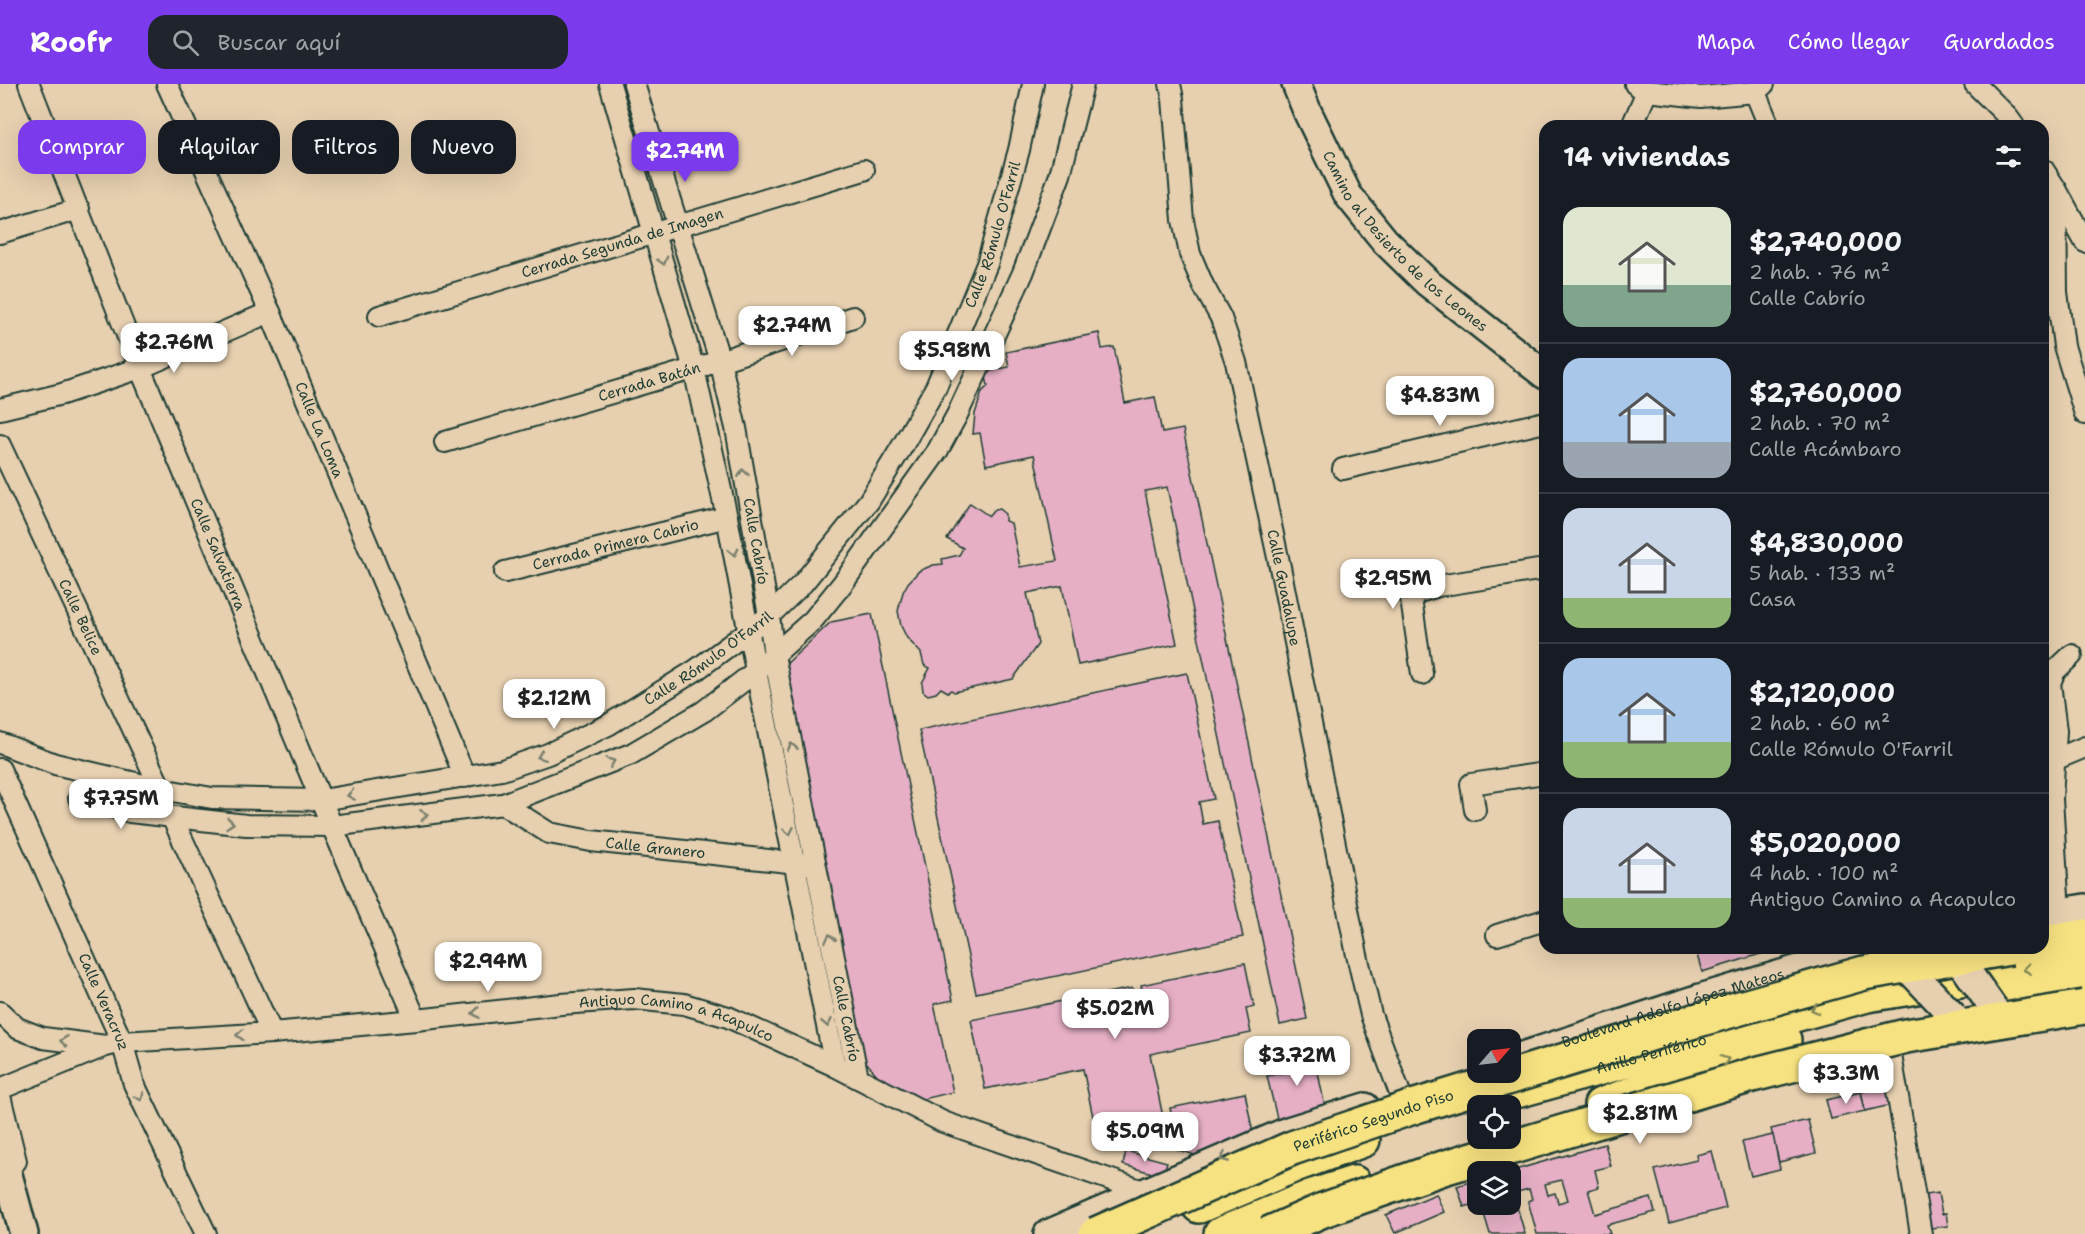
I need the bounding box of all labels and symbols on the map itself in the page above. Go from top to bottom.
pin: $2.74M [636,132,734,183]
street label: Camino al Desierto de los Leones [1318,148,1492,336]
street label: Calle Rómulo O'Farril [960,158,1026,311]
street label: Cerrada Segunda de Imagen [519,203,726,283]
one-way arrow [656,255,668,265]
pin: $2.74M [743,306,841,357]
pin: $2.76M [125,323,223,374]
pin: $5.98M [903,331,1001,382]
street label: Cerrada Batán [596,357,703,406]
pin: $4.83M [1391,376,1489,427]
street label: Calle La Loma [290,379,349,482]
one-way arrow [738,468,750,477]
street label: Calle Salvatierra [186,495,251,614]
street label: Calle Cabrío [738,497,773,586]
street label: Cerrada Primera Cabrio [530,514,701,575]
street label: Calle Guadalupe [1262,528,1305,648]
one-way arrow [727,547,740,557]
pin: $2.95M [1344,559,1442,610]
street label: Calle Belice [54,576,107,659]
street label: Calle Rómulo O'Farril [640,607,778,710]
pin: $2.12M [505,679,603,730]
one-way arrow [786,742,799,752]
one-way arrow [537,749,548,761]
one-way arrow [605,756,615,769]
pin: $7.75M [72,779,170,830]
one-way arrow [346,789,356,801]
one-way arrow [420,809,429,821]
one-way arrow [226,816,235,829]
one-way arrow [782,826,795,836]
street label: Calle Granero [605,833,706,863]
one-way arrow [824,934,837,944]
pin: $2.94M [439,942,537,993]
street label: Calle Veracruz [74,950,134,1053]
one-way arrow [2023,962,2033,975]
street label: Boulevard Adolfo López Mateos [1559,964,1787,1053]
street label: Calle Cabrío [828,974,865,1064]
street label: Antiguo Camino a Acapulco [578,989,777,1047]
pin: $5.02M [1066,989,1164,1040]
one-way arrow [1810,1002,1821,1014]
one-way arrow [471,1006,480,1019]
one-way arrow [820,1017,833,1027]
one-way arrow [235,1028,244,1041]
north arrow [1467,1029,1521,1083]
street label: Anillo Periférico [1594,1029,1709,1079]
one-way arrow [60,1035,69,1048]
pin: $3.72M [1248,1036,1346,1087]
one-way arrow [1719,1054,1729,1067]
pin: $3.3M [1804,1054,1888,1105]
street label: Periférico Segundo Piso [1291,1085,1456,1157]
one-way arrow [133,1091,145,1102]
pin: $2.81M [1591,1094,1689,1145]
pin: $5.09M [1096,1112,1194,1163]
one-way arrow [1219,1151,1230,1163]

